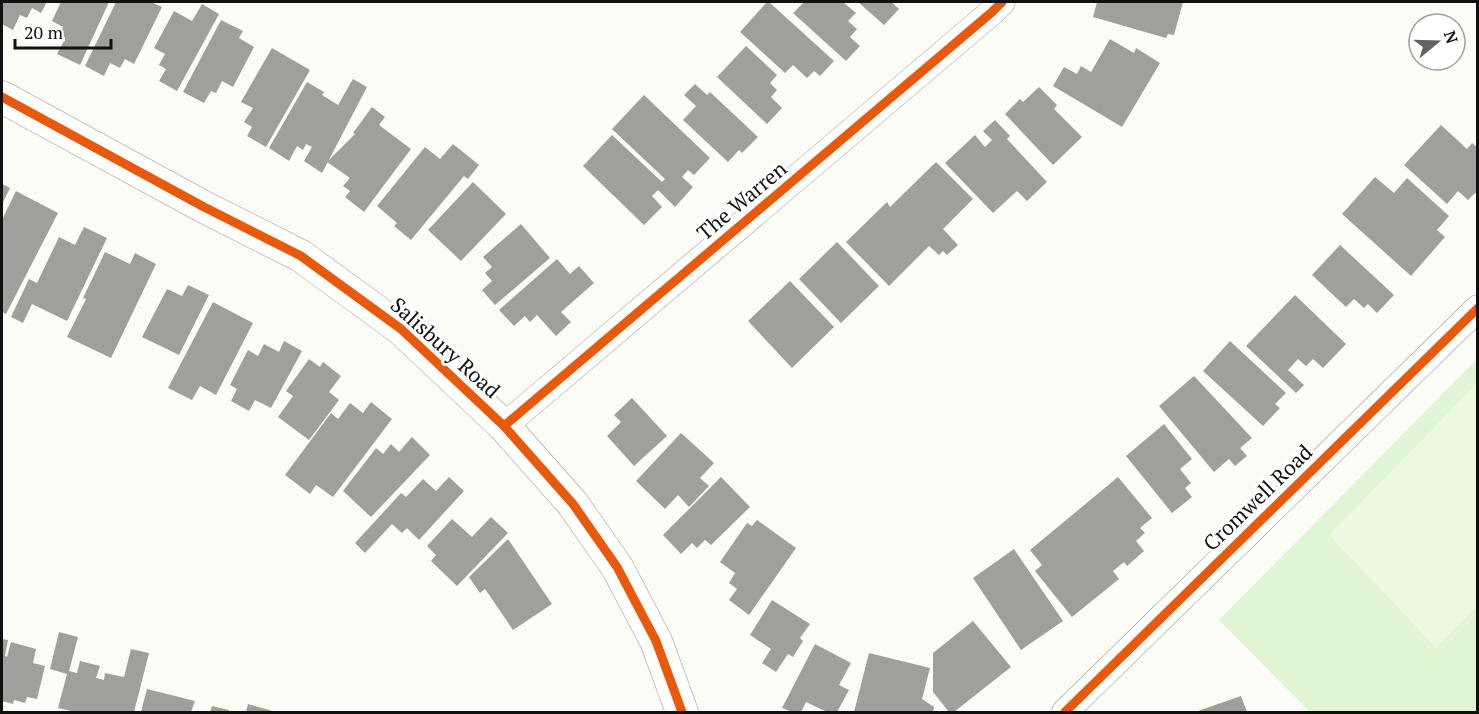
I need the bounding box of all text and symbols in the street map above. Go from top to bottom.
scale bar [15,12,111,50]
north arrow [1407,12,1467,72]
text: 20 m [24,20,64,44]
text: N [1439,28,1464,46]
street label: The Warren [691,154,793,246]
street label: Salisbury Road [385,291,507,404]
street label: Cromwell Road [1197,438,1318,557]

